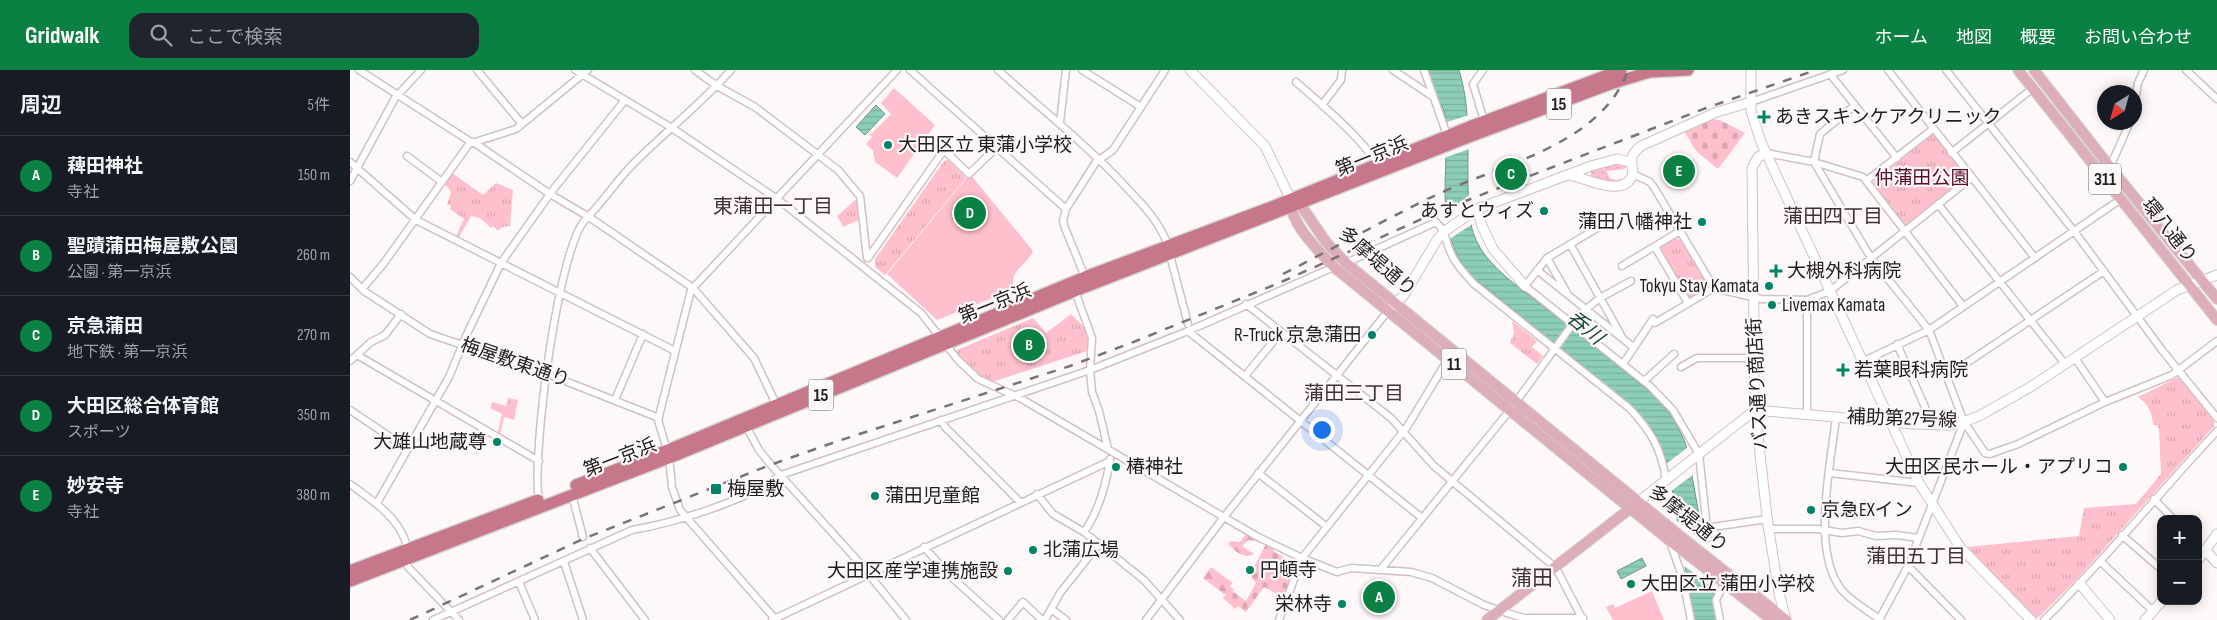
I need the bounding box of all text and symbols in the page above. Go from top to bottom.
search box [129,13,479,58]
text: Gridwalk [25,21,99,50]
icon: search [147,21,175,49]
text: ここで検索 [187,26,282,49]
text: ホーム [1875,27,1928,48]
text: 地図 [1956,27,1992,48]
text: 概要 [2020,27,2056,48]
text: お問い合わせ [2084,27,2192,48]
north arrow [2097,85,2142,130]
road number: 15 [1546,88,1572,120]
text: 周辺 [20,93,62,118]
text: 5件 [308,96,330,115]
place label: あきスキンケアクリニック [1775,106,2001,129]
marker: あきスキンケアクリニック [1757,110,1771,124]
street label: 第一京浜 [1332,132,1412,182]
place label: 大田区立 東蒲小学校 [898,134,1072,157]
marker: 大田区立 東蒲小学校 [882,139,894,151]
pin: E [1663,152,1695,190]
text: 薭田神社 [67,155,143,178]
pin: C [1495,155,1527,193]
road number: 311 [2089,164,2121,195]
text: A [32,166,40,185]
text: 150 m [298,166,330,185]
park label: 仲蒲田公園 [1874,167,1970,190]
text: 寺社 [67,183,99,202]
pin: D [954,194,986,232]
street label: 環八通り [2137,194,2201,268]
district label: 東蒲田一丁目 [713,195,833,219]
place label: あすとウィズ [1420,200,1534,223]
marker: あすとウィズ [1538,205,1550,217]
district label: 蒲田四丁目 [1783,205,1883,229]
place label: 蒲田八幡神社 [1578,211,1692,234]
marker: 蒲田八幡神社 [1696,216,1708,228]
street label: 多摩堤通り [1334,222,1420,302]
text: 聖蹟蒲田梅屋敷公園 [67,235,238,258]
text: B [32,246,40,265]
text: 260 m [296,246,330,265]
place label: 大槻外科病院 [1787,260,1901,283]
text: 公園 · 第一京浜 [67,263,171,282]
marker: 大槻外科病院 [1769,264,1783,278]
place label: Tokyu Stay Kamata [1639,275,1759,298]
street label: 第一京浜 [955,279,1035,329]
marker: Tokyu Stay Kamata [1763,280,1775,292]
place label: Livemax Kamata [1782,294,1885,317]
marker: Livemax Kamata [1766,299,1778,311]
water label: 呑川 [1562,306,1610,351]
text: 京急蒲田 [67,315,143,338]
street label: バス通り商店街 [1743,317,1773,451]
place label: R-Truck 京急蒲田 [1234,324,1362,347]
text: C [32,326,40,345]
text: 270 m [297,326,330,345]
pin: B [1013,326,1045,364]
marker: R-Truck 京急蒲田 [1366,329,1378,341]
street label: 梅屋敷東通り [457,334,573,392]
text: 地下鉄 · 第一京浜 [67,343,187,362]
road number: 11 [1442,348,1466,380]
place label: 若葉眼科病院 [1854,359,1968,382]
marker: 若葉眼科病院 [1836,363,1850,377]
road number: 15 [808,380,834,410]
district label: 蒲田三丁目 [1304,382,1404,406]
text: 大田区総合体育館 [67,395,219,418]
text: D [32,406,40,425]
text: 350 m [297,406,330,425]
street label: 補助第27号線 [1846,406,1958,432]
your location [1309,417,1335,443]
text: スポーツ [67,423,131,442]
place label: 大雄山地蔵尊 [373,431,487,454]
street label: 第一京浜 [580,434,660,482]
marker: 大雄山地蔵尊 [491,436,503,448]
place label: 椿神社 [1126,456,1183,479]
place label: 大田区民ホール・アプリコ [1885,456,2113,479]
marker: 椿神社 [1110,461,1122,473]
marker: 大田区民ホール・アプリコ [2117,461,2129,473]
text: 妙安寺 [67,475,124,498]
place label: 梅屋敷 [727,478,784,501]
street label: 多摩堤通り [1644,480,1732,558]
marker: 梅屋敷 [709,482,723,496]
place label: 蒲田児童館 [885,485,980,508]
text: E [33,486,39,505]
text: 380 m [296,486,330,505]
marker: 蒲田児童館 [869,490,881,502]
place label: 京急EXイン [1821,499,1913,522]
text: 寺社 [67,503,99,522]
marker: 京急EXイン [1805,504,1817,516]
map controls [2157,515,2202,605]
button: + [2157,515,2202,560]
place label: 北蒲広場 [1043,539,1119,562]
marker: 北蒲広場 [1027,544,1039,556]
district label: 蒲田五丁目 [1866,545,1966,569]
place label: 円頓寺 [1260,559,1317,582]
place label: 大田区産学連携施設 [827,560,998,583]
button: − [2157,560,2202,605]
marker: 円頓寺 [1244,564,1256,576]
marker: 大田区産学連携施設 [1002,565,1014,577]
district label: 蒲田 [1511,566,1553,591]
place label: 大田区立 蒲田小学校 [1641,573,1815,596]
pin: A [1363,578,1395,616]
marker: 大田区立 蒲田小学校 [1625,578,1637,590]
place label: 栄林寺 [1275,593,1332,616]
marker: 栄林寺 [1336,598,1348,610]

